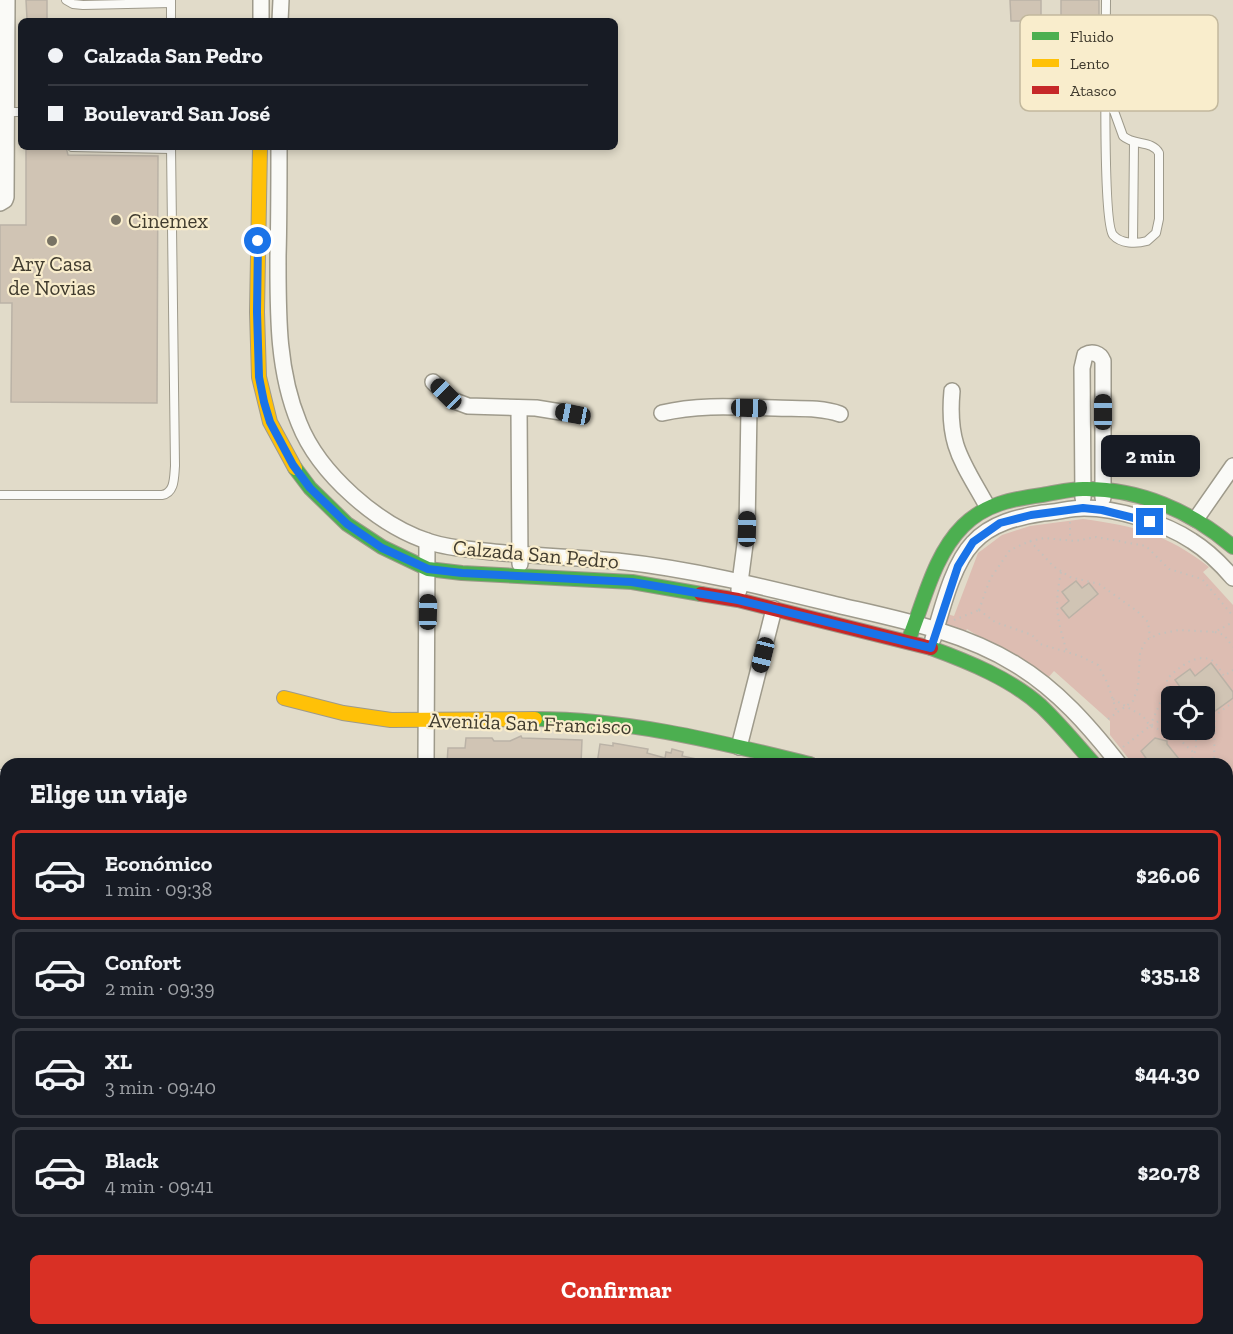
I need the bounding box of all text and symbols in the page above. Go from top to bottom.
legend [1020,15,1218,111]
text: Fluido [1070,27,1114,46]
text: Calzada San Pedro [84,42,263,69]
text: Lento [1070,54,1110,73]
text: Atasco [1070,81,1116,100]
text: Boulevard San José [84,100,270,127]
place label: Cinemex [128,208,208,233]
marker: Cinemex [109,213,123,227]
route start [244,227,271,254]
marker: Ary Casa de Novias [45,234,59,248]
place label: Ary Casa de Novias [8,251,96,300]
car [427,375,465,413]
car [1094,394,1112,430]
car [731,399,767,417]
car [554,402,592,426]
callout: 2 min [1100,435,1200,477]
text: 2 min [1126,444,1175,468]
route end [1136,508,1163,535]
car [738,511,756,547]
street label: Calzada San Pedro [452,534,620,574]
car [419,594,437,630]
car [750,635,776,675]
map controls [1161,686,1215,740]
button: locate [1161,686,1215,740]
street label: Avenida San Francisco [428,707,632,739]
text: Elige un viaje [30,778,187,810]
icon: car [33,848,87,902]
text: Económico [105,850,212,877]
text: $26.06 [1136,862,1200,889]
text: 1 min · 09:38 [105,877,212,901]
icon: car [33,947,87,1001]
text: Confort [105,949,181,976]
text: $35.18 [1140,961,1200,988]
text: 2 min · 09:39 [105,976,215,1000]
icon: car [33,1046,87,1100]
text: XL [105,1048,132,1075]
text: $44.30 [1135,1060,1200,1087]
text: 3 min · 09:40 [105,1075,216,1099]
icon: car [33,1145,87,1199]
text: Black [105,1147,159,1174]
text: $20.78 [1138,1159,1200,1186]
text: 4 min · 09:41 [105,1174,213,1198]
button: Confirmar [30,1255,1203,1324]

